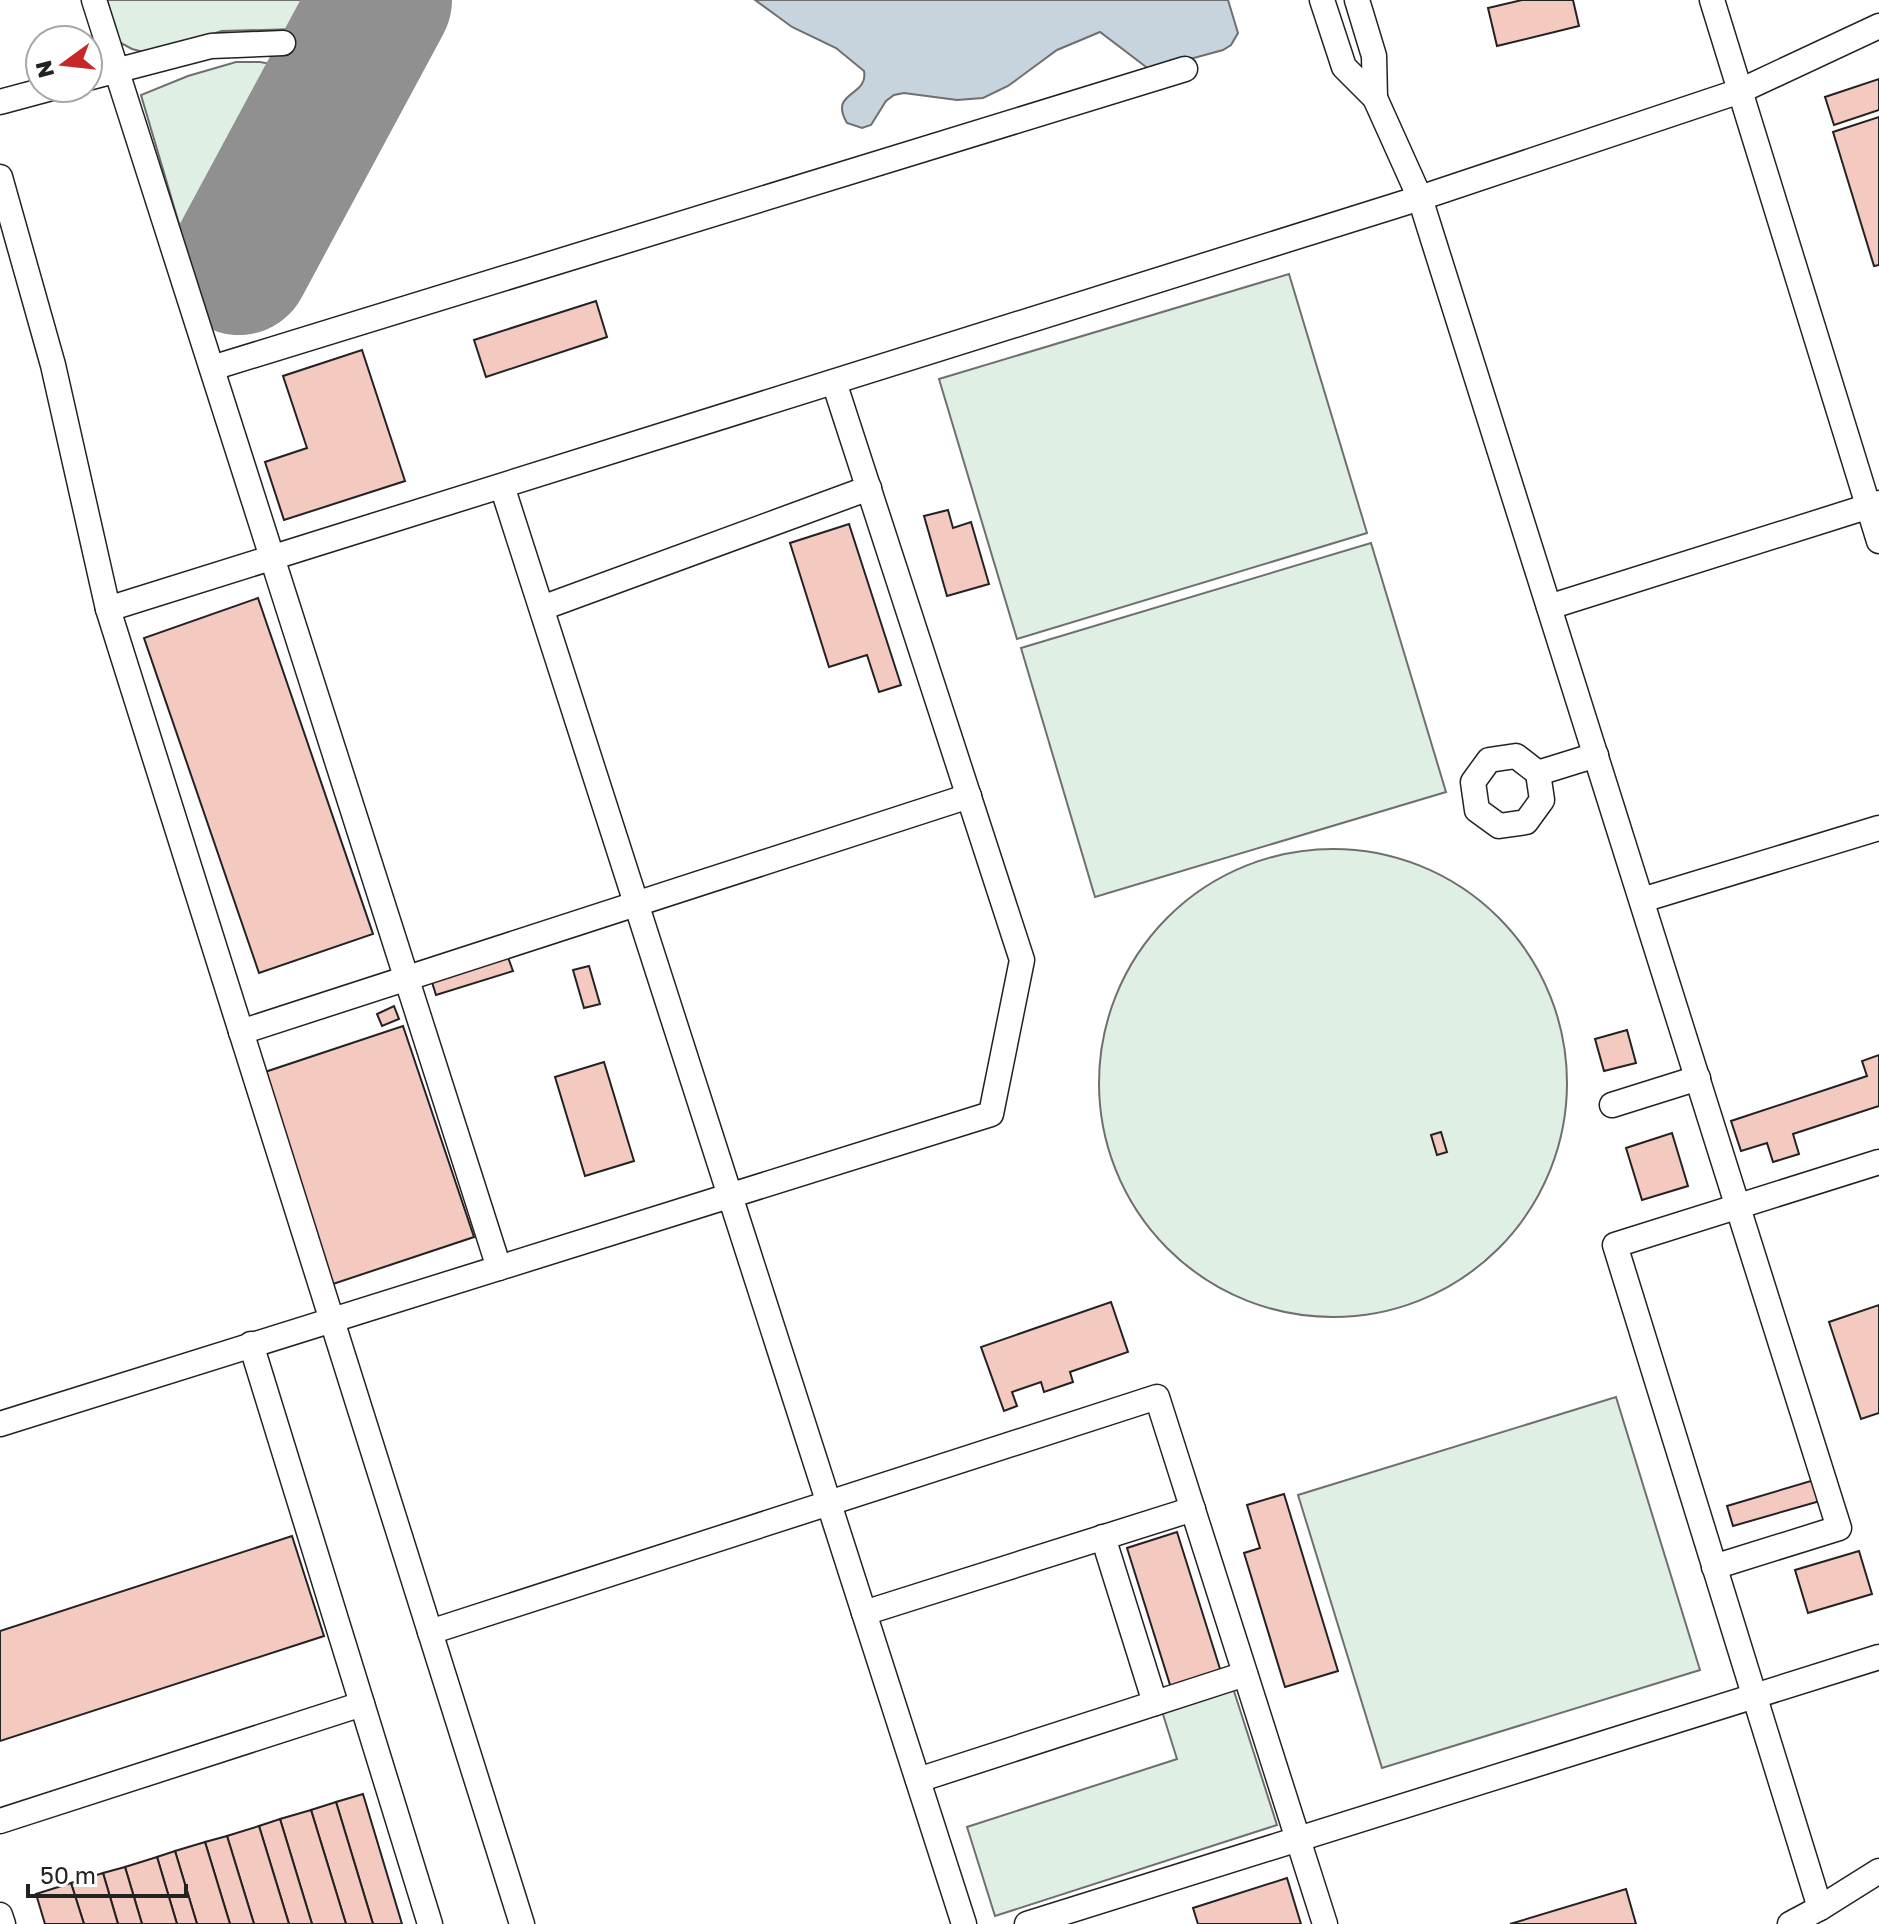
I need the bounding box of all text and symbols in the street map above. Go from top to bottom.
north arrow [24,24,104,104]
text: N [29,58,59,81]
scale bar [28,1848,186,1898]
text: 50 m [40,1860,96,1889]

